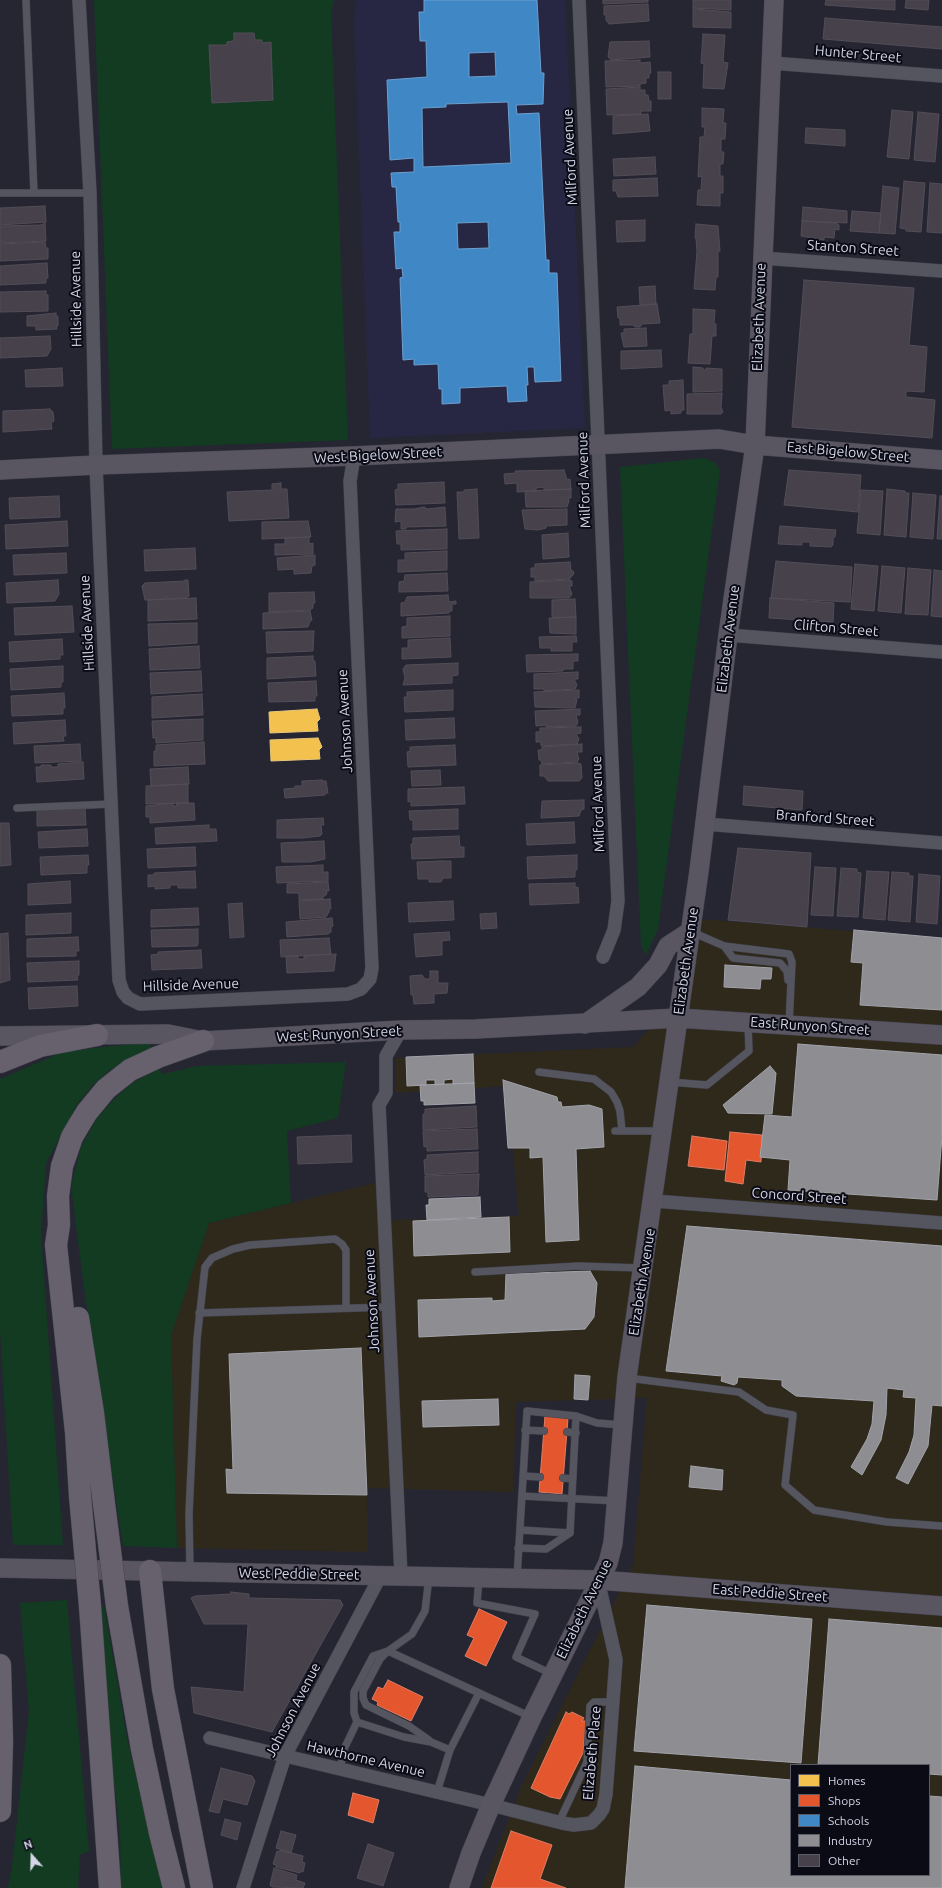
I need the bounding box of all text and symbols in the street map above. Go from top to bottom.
street label: Hunter Street [814,42,902,66]
street label: Milford Avenue [559,108,581,206]
street label: Stanton Street [807,236,899,260]
street label: Hillside Avenue [67,251,85,347]
street label: Elizabeth Avenue [749,263,769,371]
street label: Milford Avenue [574,431,594,529]
street label: East Bigelow Street [786,438,910,466]
street label: West Bigelow Street [313,443,443,467]
street label: Hillside Avenue [76,574,98,672]
street label: Elizabeth Avenue [713,584,743,694]
street label: Clifton Street [793,616,879,640]
street label: Johnson Avenue [334,669,356,773]
street label: Milford Avenue [588,755,608,853]
street label: Branford Street [775,806,875,830]
street label: Elizabeth Avenue [670,906,702,1016]
street label: Hillside Avenue [143,975,239,995]
street label: East Runyon Street [750,1013,870,1039]
street label: West Runyon Street [276,1022,402,1046]
street label: Concord Street [751,1184,847,1208]
street label: Elizabeth Avenue [625,1227,659,1337]
street label: Johnson Avenue [361,1249,383,1353]
street label: Elizabeth Avenue [553,1557,615,1661]
street label: West Peddie Street [238,1565,360,1583]
street label: East Peddie Street [712,1581,828,1605]
street label: Johnson Avenue [262,1660,324,1760]
street label: Elizabeth Place [580,1705,604,1801]
street label: Hawthorne Avenue [305,1737,427,1781]
legend [790,1764,930,1876]
text: Homes [828,1774,866,1787]
text: Shops [828,1794,860,1807]
text: Schools [828,1814,869,1827]
text: Industry [828,1834,872,1847]
north arrow [12,1836,52,1876]
text: N [22,1838,34,1852]
text: Other [828,1854,860,1867]

